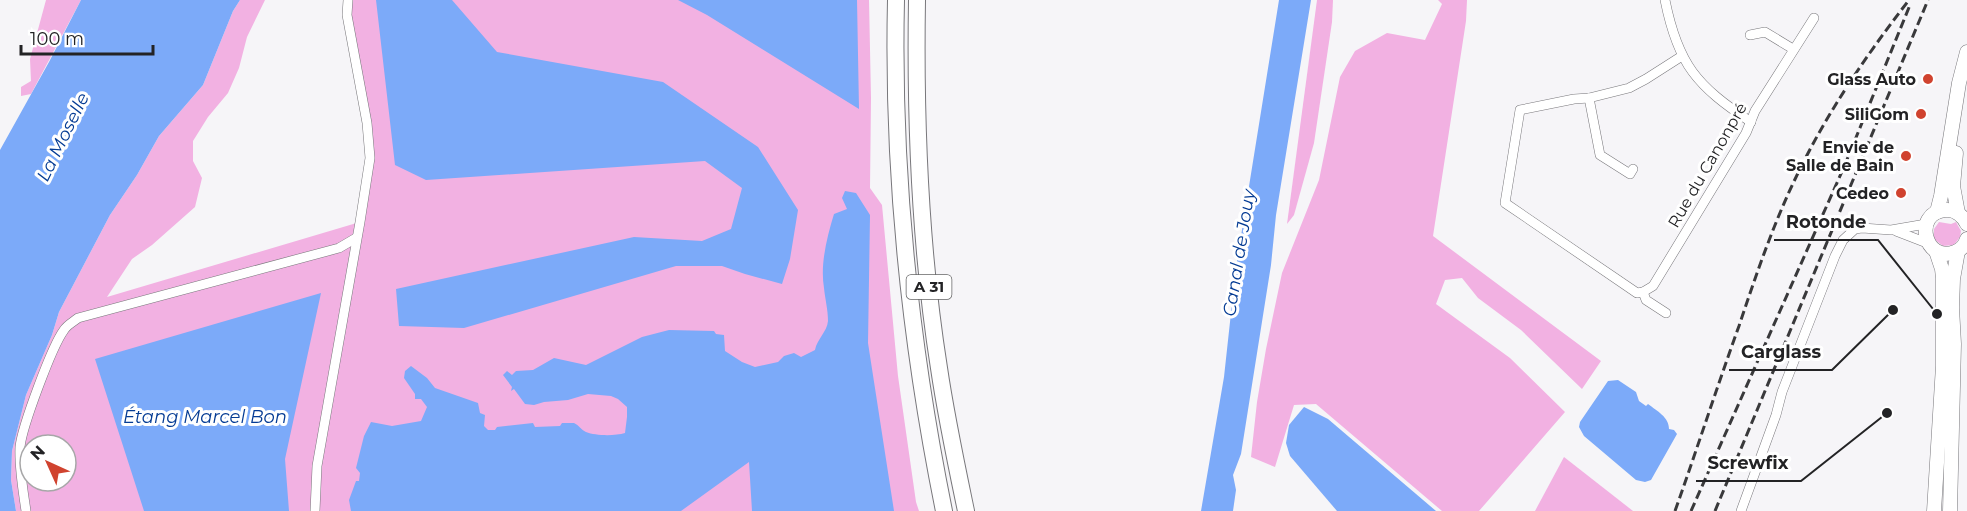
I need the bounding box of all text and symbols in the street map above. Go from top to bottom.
scale bar [21,18,153,56]
text: 100 m [30,28,84,50]
place label: Glass Auto [1827,70,1916,89]
marker: Glass Auto [1921,72,1935,86]
water label: La Moselle [32,89,94,185]
street label: Rue du Canonpré [1664,99,1751,231]
place label: SiliGom [1845,105,1909,124]
marker: SiliGom [1914,107,1928,121]
place label: Envie de Salle de Bain [1786,138,1894,175]
marker: Envie de Salle de Bain [1899,149,1913,163]
place label: Cedeo [1836,184,1889,203]
marker: Cedeo [1894,186,1908,200]
water label: Canal de Jouy [1218,187,1260,318]
callout: Rotonde [1774,204,1878,240]
text: Rotonde [1786,211,1866,233]
road number: A 31 [906,275,952,299]
callout: Carglass [1729,334,1832,370]
text: Carglass [1741,341,1821,363]
water label: Étang Marcel Bon [123,406,287,428]
north arrow [18,433,78,493]
text: N [26,441,49,464]
callout: Screwfix [1696,445,1801,481]
text: Screwfix [1707,452,1789,474]

